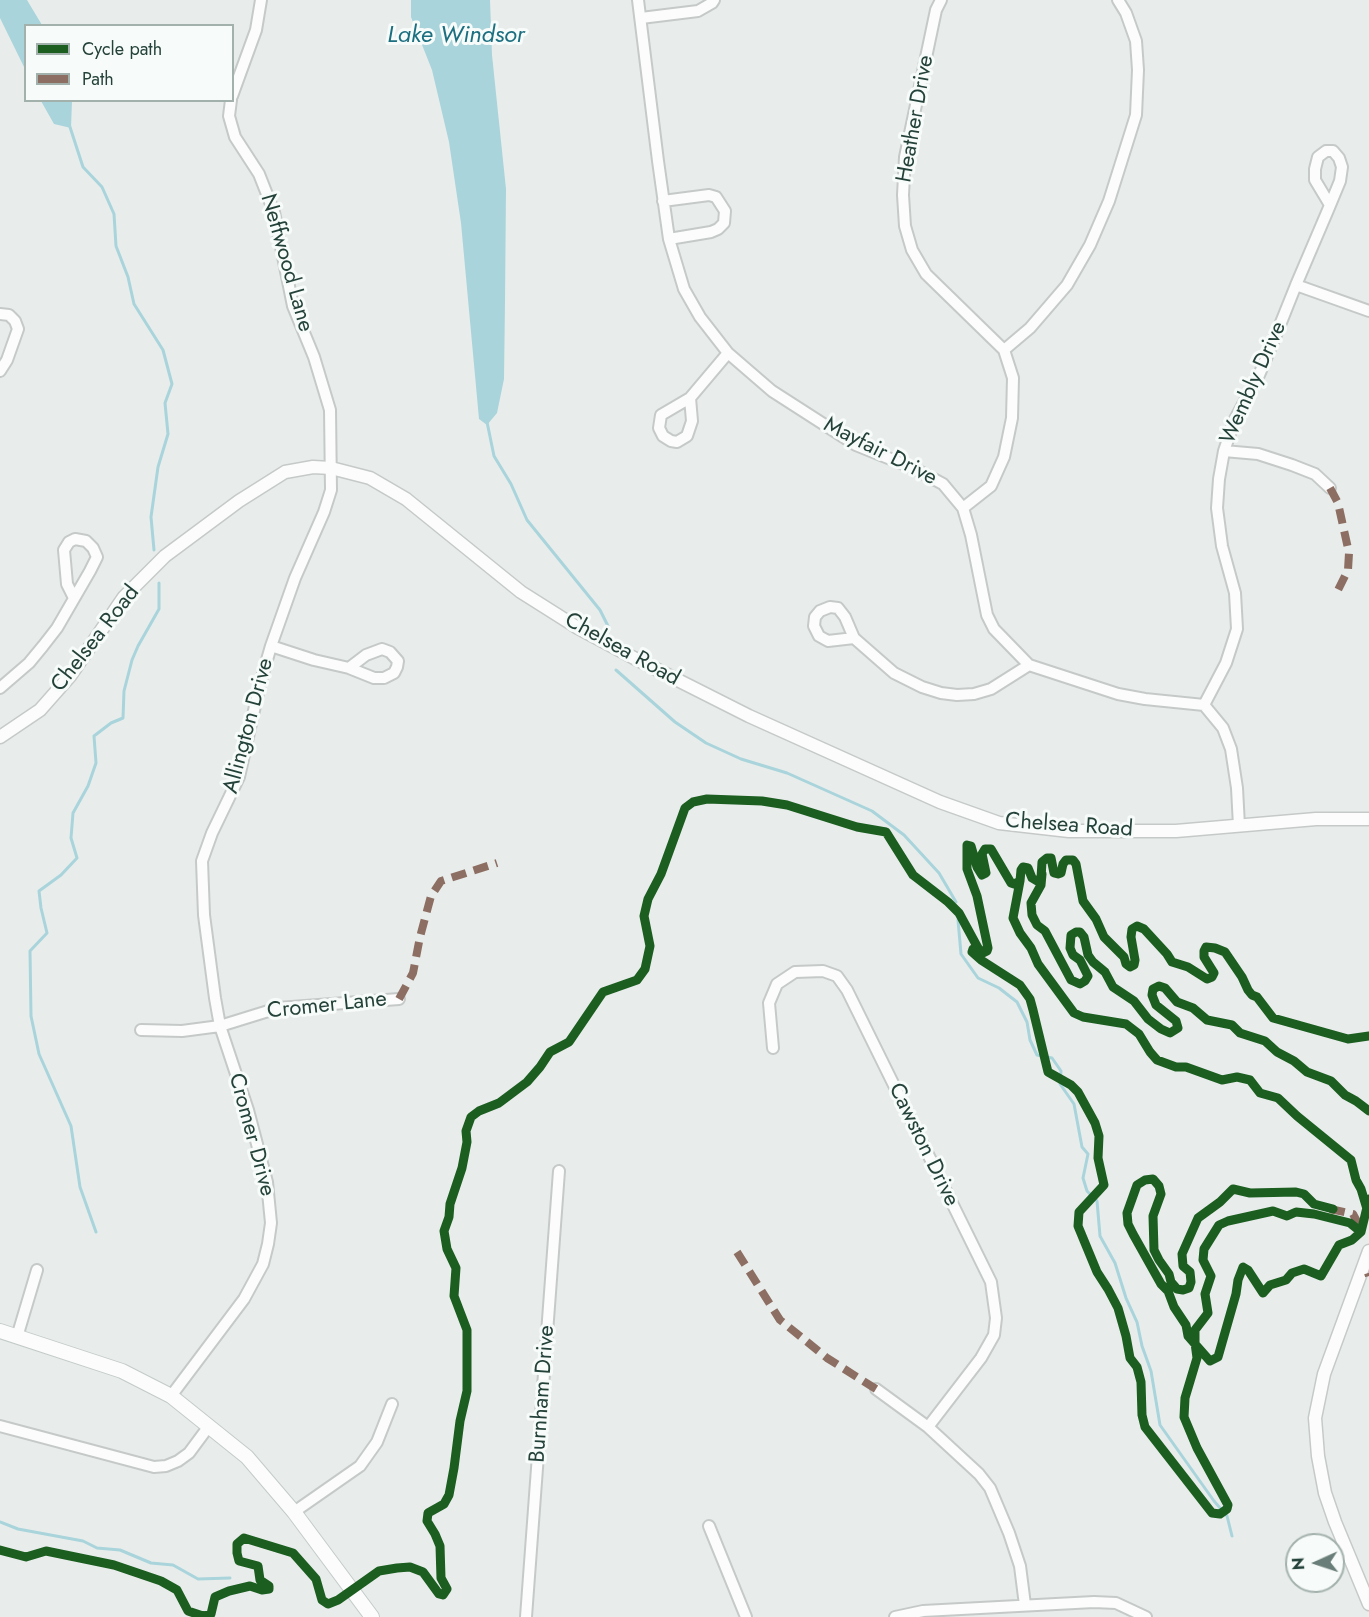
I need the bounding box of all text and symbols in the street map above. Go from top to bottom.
water label: Lake Windsor [387,22,525,50]
legend [24,24,234,102]
text: Cycle path [82,36,162,62]
street label: Heather Drive [892,53,940,185]
text: Path [82,66,114,92]
street label: Neffwood Lane [254,191,318,335]
street label: Wembly Drive [1215,318,1293,448]
street label: Mayfair Drive [819,412,941,492]
street label: Chelsea Road [46,581,146,697]
street label: Chelsea Road [560,607,684,693]
street label: Allington Drive [218,656,280,796]
street label: Chelsea Road [1004,808,1134,844]
street label: Cromer Lane [266,987,388,1025]
street label: Cromer Drive [222,1071,280,1199]
street label: Cawston Drive [882,1079,964,1211]
street label: Burnham Drive [525,1324,561,1464]
north arrow [1285,1533,1345,1593]
text: N [1287,1557,1310,1571]

